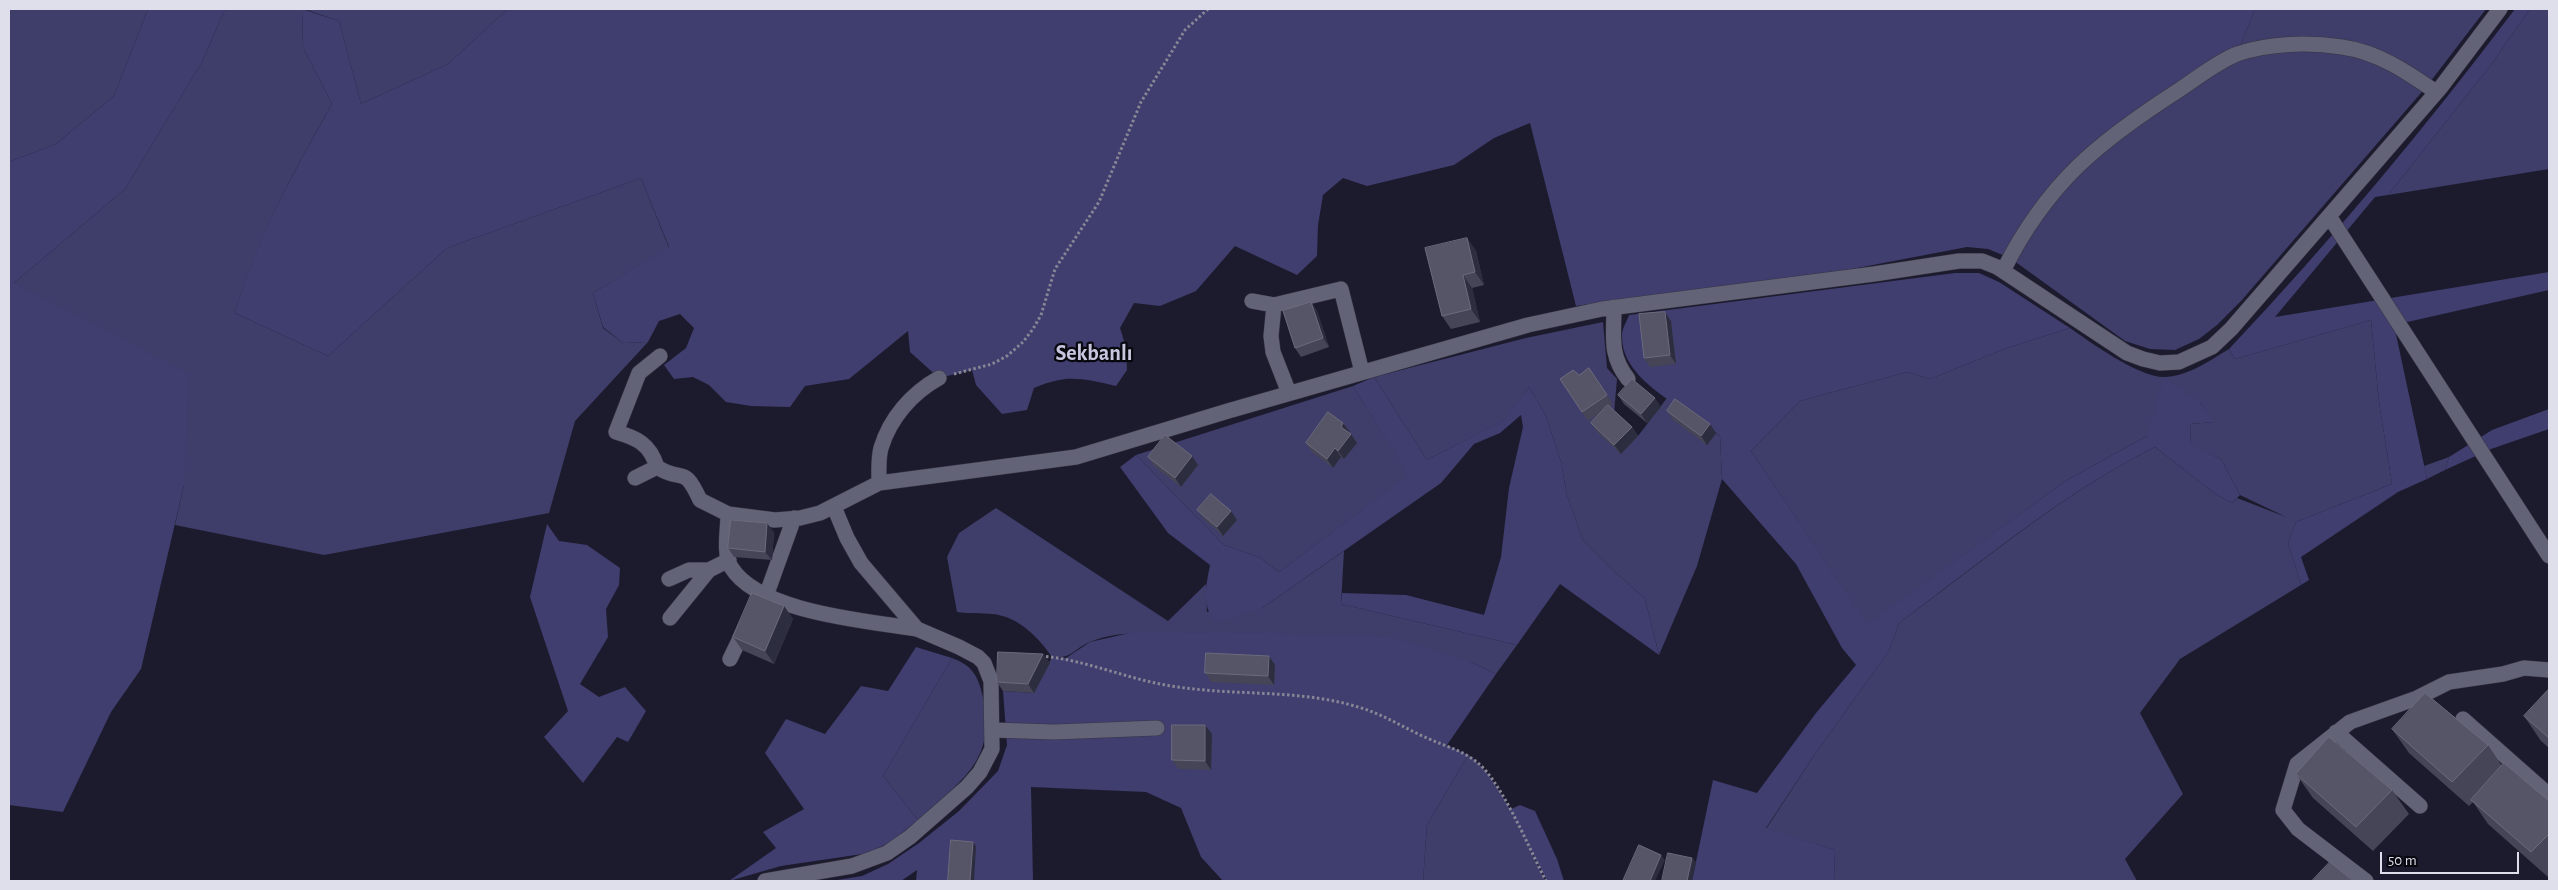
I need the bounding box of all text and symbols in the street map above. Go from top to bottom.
district label: Sekbanlı [1056,340,1132,366]
scale bar [2383,842,2522,874]
text: 50 m [2388,853,2417,868]

